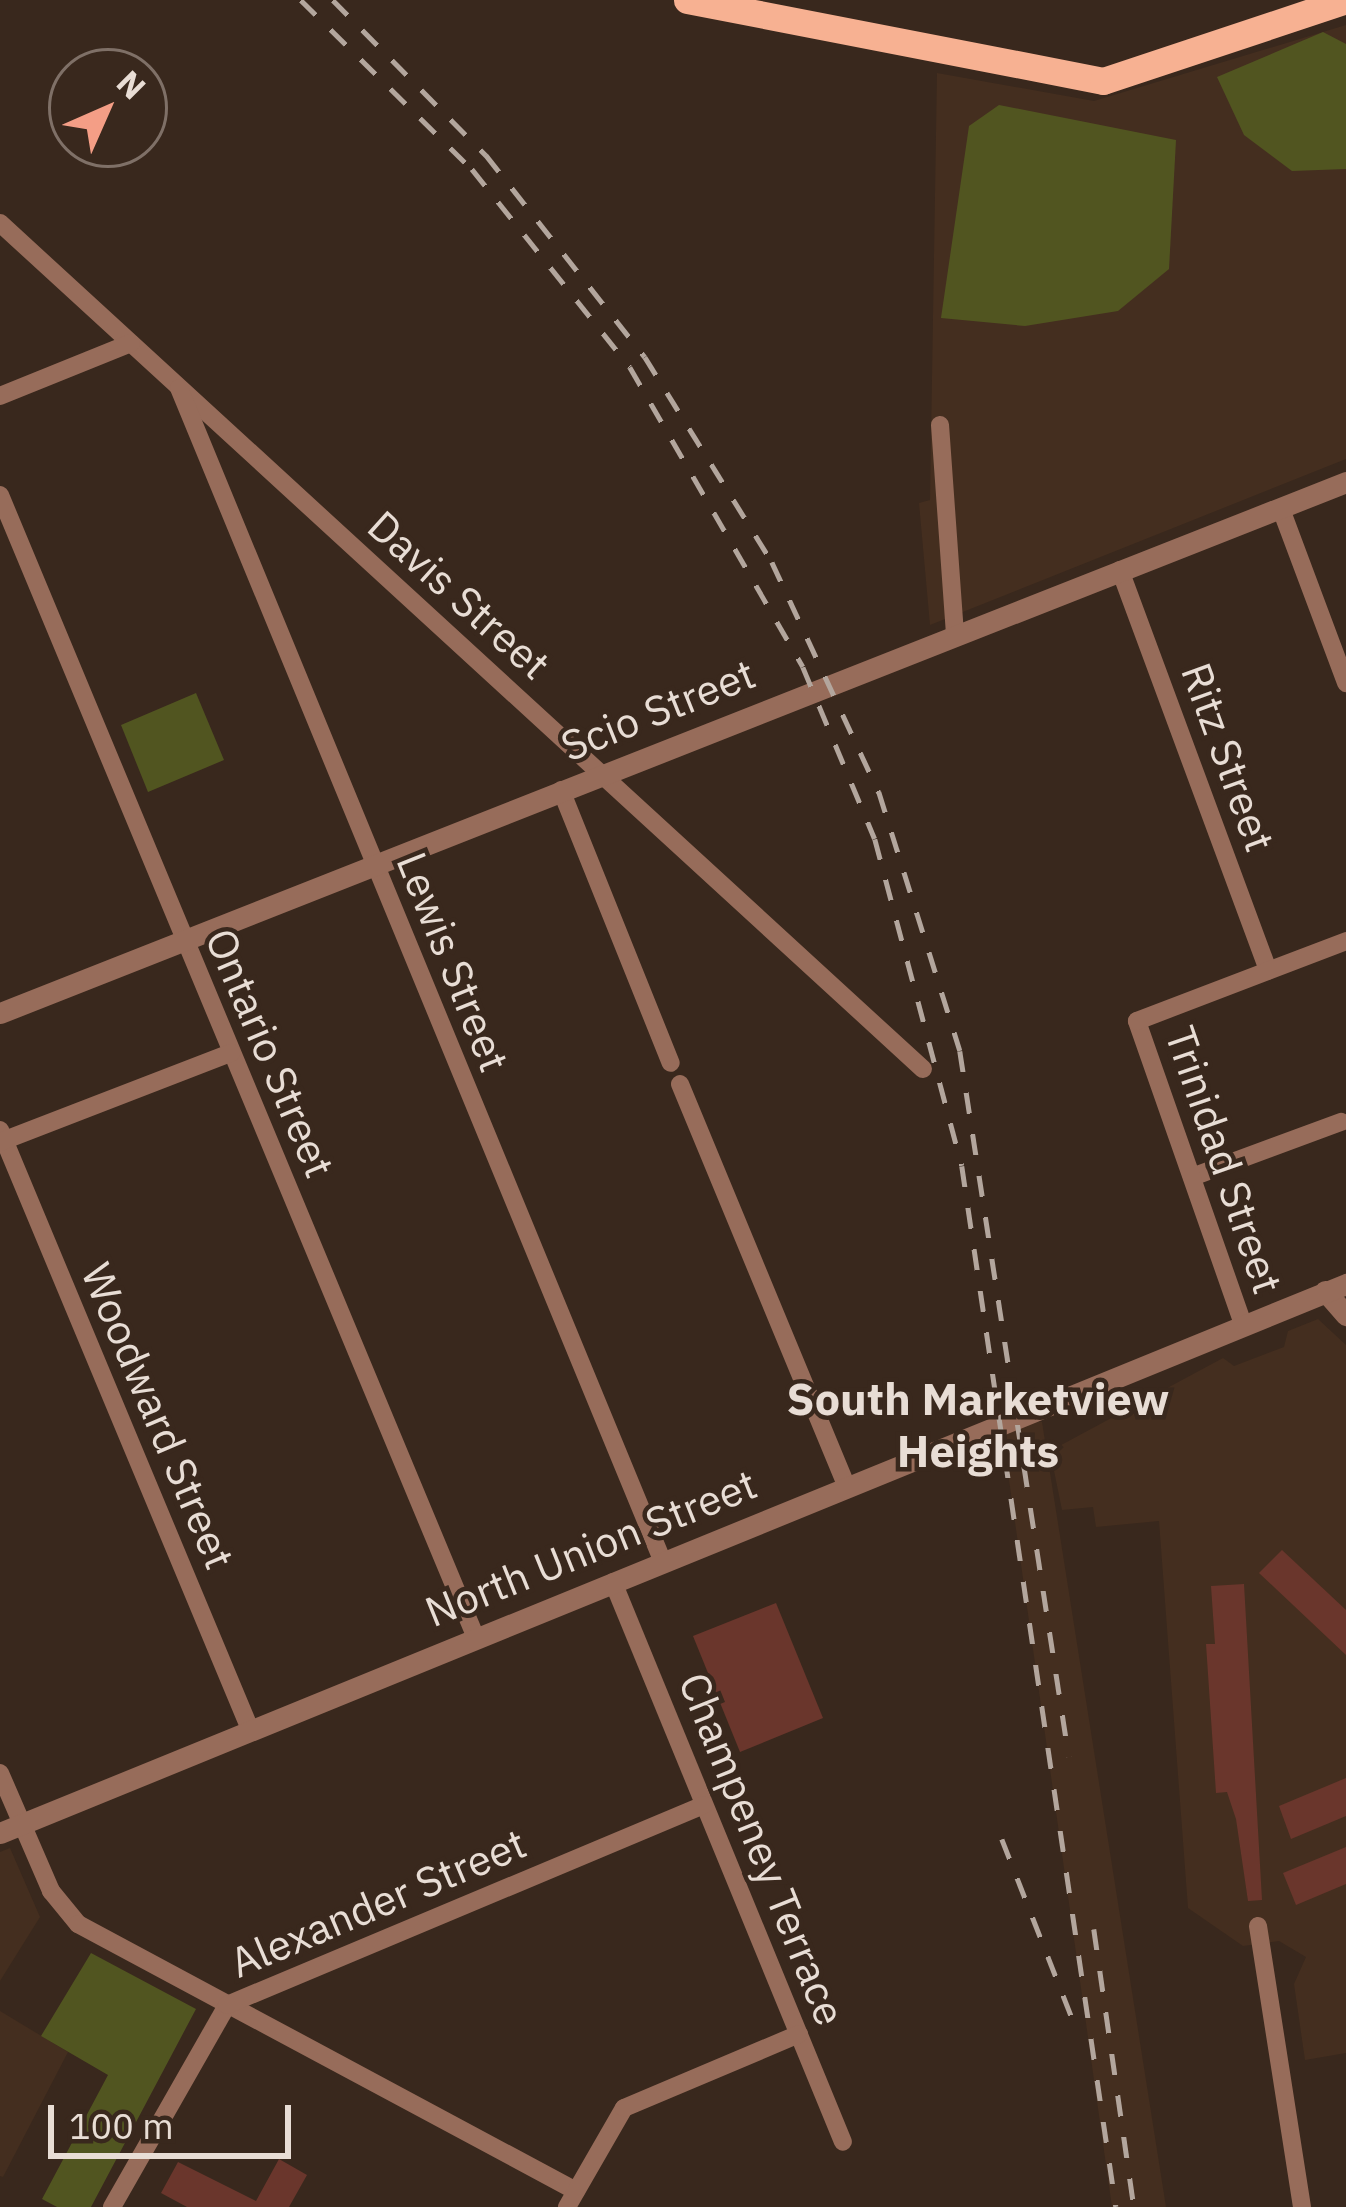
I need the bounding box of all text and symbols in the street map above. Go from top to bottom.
north arrow [48,48,168,168]
text: N [108,61,155,108]
street label: Davis Street [358,500,560,690]
street label: Scio Street [554,648,762,772]
street label: Ritz Street [1171,656,1285,858]
street label: Lewis Street [386,845,520,1079]
street label: Ontario Street [195,921,345,1185]
street label: Trinidad Street [1155,1020,1293,1300]
street label: Woodward Street [71,1256,245,1576]
district label: South Marketview Heights [787,1372,1169,1478]
street label: North Union Street [418,1459,764,1637]
street label: Champeney Terrace [668,1666,856,2032]
street label: Alexander Street [223,1818,533,1988]
scale bar [54,2081,297,2155]
text: 100 m [69,2102,174,2149]

